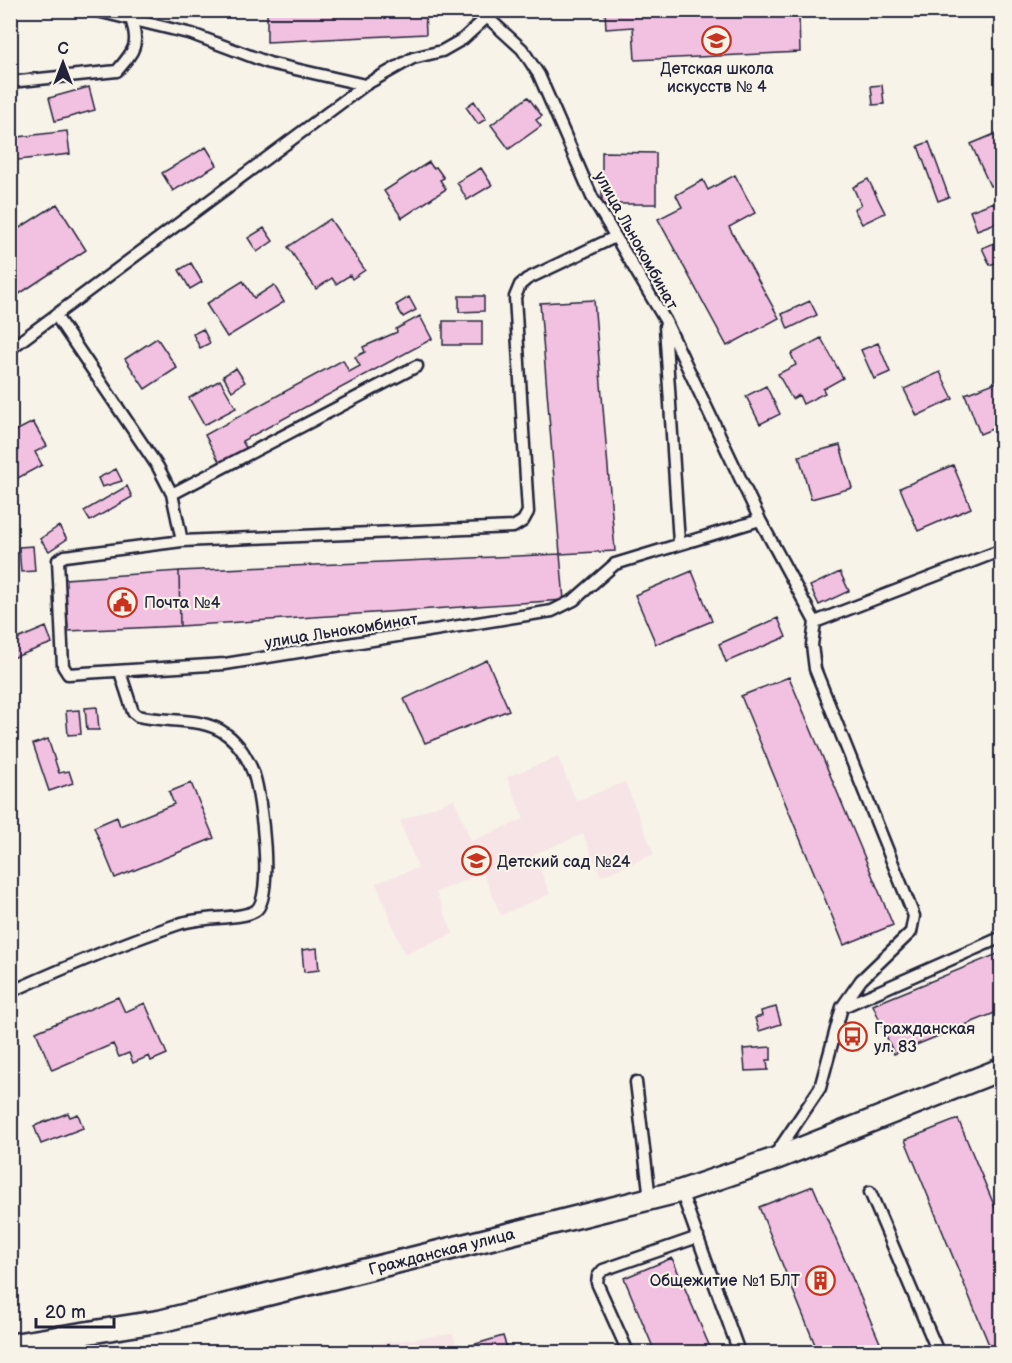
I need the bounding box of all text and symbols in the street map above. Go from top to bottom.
school or university icon: Детская школа искусств № 4 [701,24,733,56]
north arrow [33,33,93,93]
text: С [57,40,69,59]
place label: Детская школа искусств № 4 [660,60,774,97]
street label: улица Льнокомбинат [590,168,682,314]
public building icon: Почта №4 [107,586,139,618]
place label: Почта №4 [144,594,221,613]
street label: улица Льнокомбинат [263,610,420,653]
school or university icon: Детский сад №24 [460,845,492,877]
place label: Детский сад №24 [497,853,631,872]
place label: Гражданская ул. 83 [874,1020,975,1057]
bus stop icon: Гражданская ул. 83 [837,1021,869,1053]
street label: Гражданская улица [367,1225,517,1280]
building icon: Общежитие №1 БЛТ [805,1264,837,1296]
place label: Общежитие №1 БЛТ [650,1272,801,1291]
scale bar [36,1291,114,1329]
text: 20 m [45,1302,86,1323]

